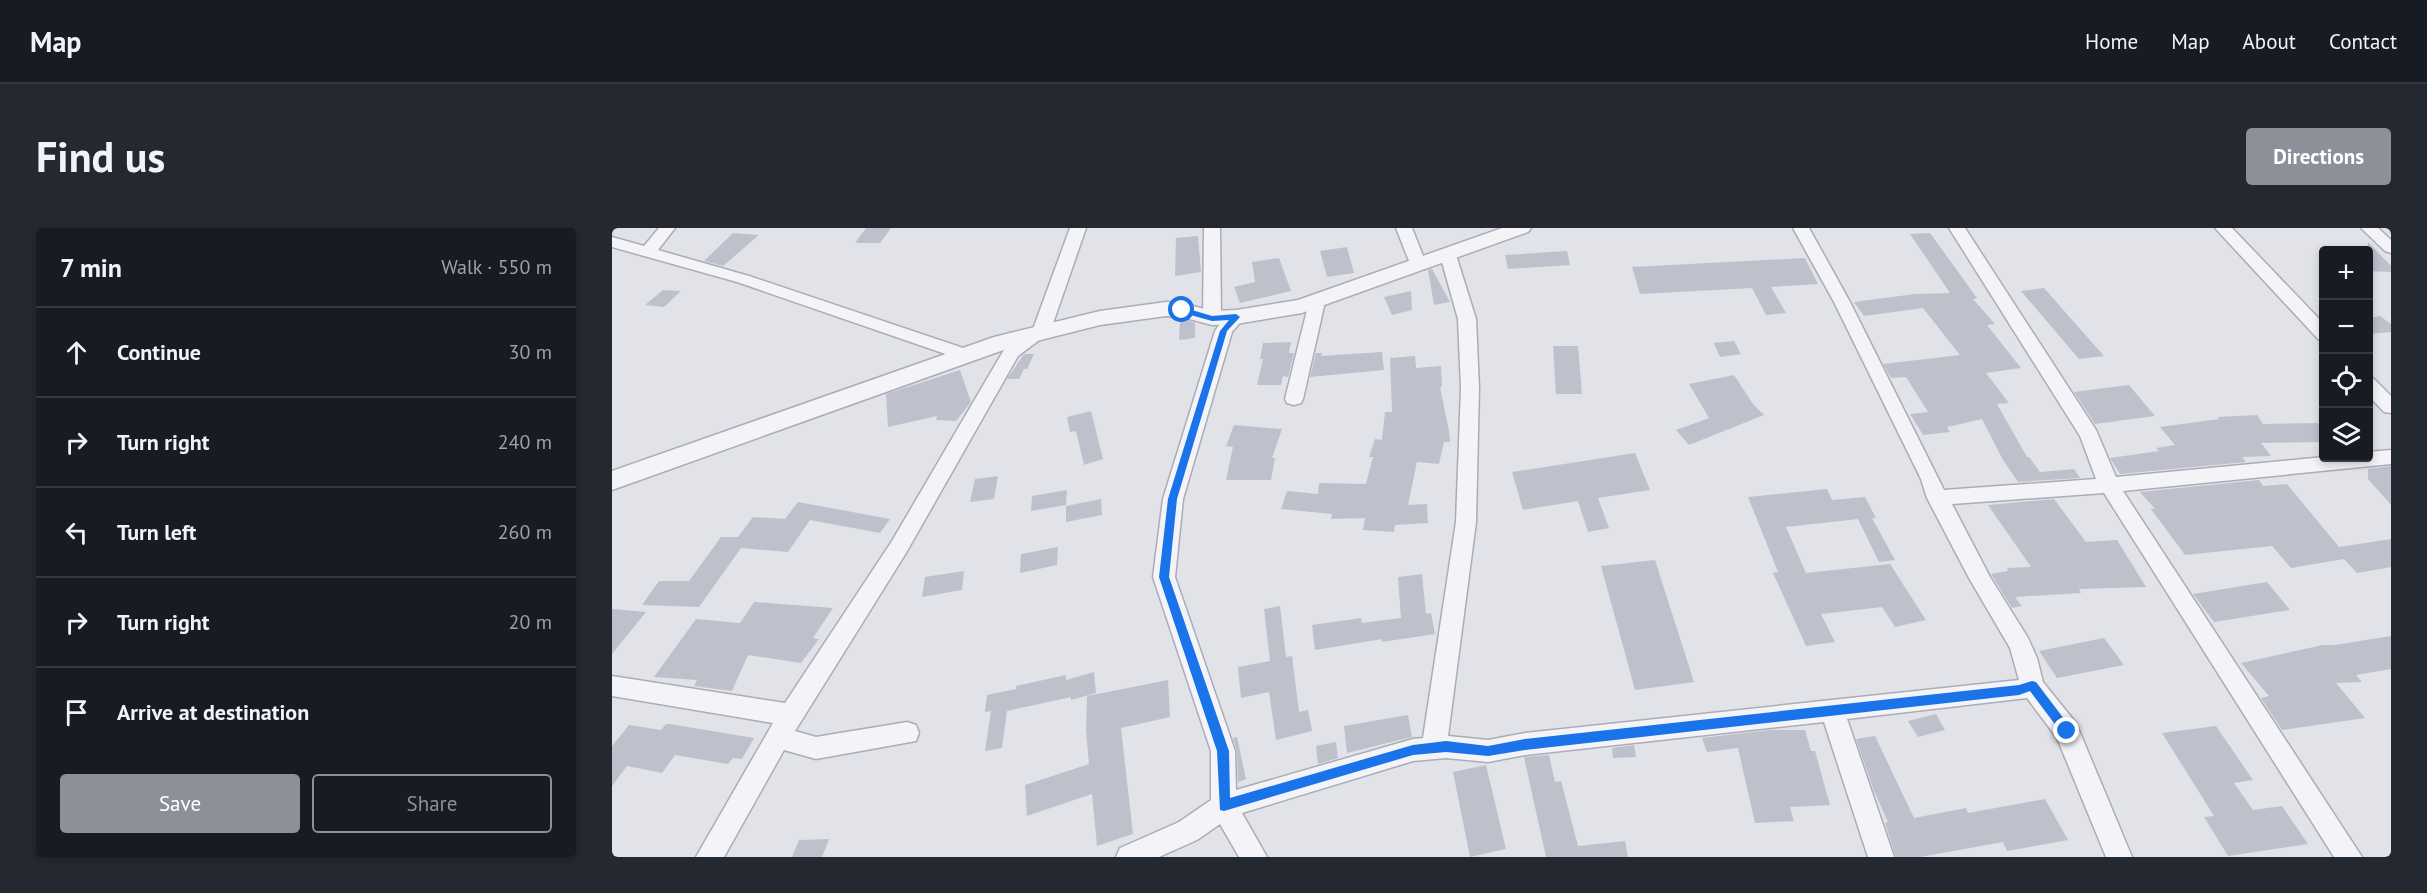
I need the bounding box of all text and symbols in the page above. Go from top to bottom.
text: Map [30,23,81,60]
text: Home [2085,28,2138,55]
text: Map [2171,28,2210,55]
text: About [2243,28,2296,55]
text: Contact [2329,28,2397,55]
button: Directions [2246,128,2391,185]
text: Find us [36,129,165,184]
map controls [2319,246,2373,462]
button: + [2319,246,2373,300]
text: 7 min [60,251,122,284]
text: Walk · 550 m [441,254,552,280]
route start [1168,296,1194,322]
button: − [2319,300,2373,354]
icon: ahead [60,336,93,369]
text: Continue [117,338,201,366]
text: 30 m [509,339,552,365]
button: locate [2319,354,2373,408]
button: layers [2319,408,2373,462]
icon: right [60,426,93,459]
text: Turn right [117,428,209,456]
text: 240 m [498,429,552,455]
icon: left [60,516,93,549]
text: Turn left [117,518,197,546]
text: 260 m [498,519,552,545]
icon: right [60,606,93,639]
text: Turn right [117,608,209,636]
text: 20 m [509,609,552,635]
icon: arrive [60,696,93,729]
text: Arrive at destination [117,698,309,726]
route end [2053,717,2079,743]
button: Save [60,774,300,833]
button: Share [312,774,552,833]

